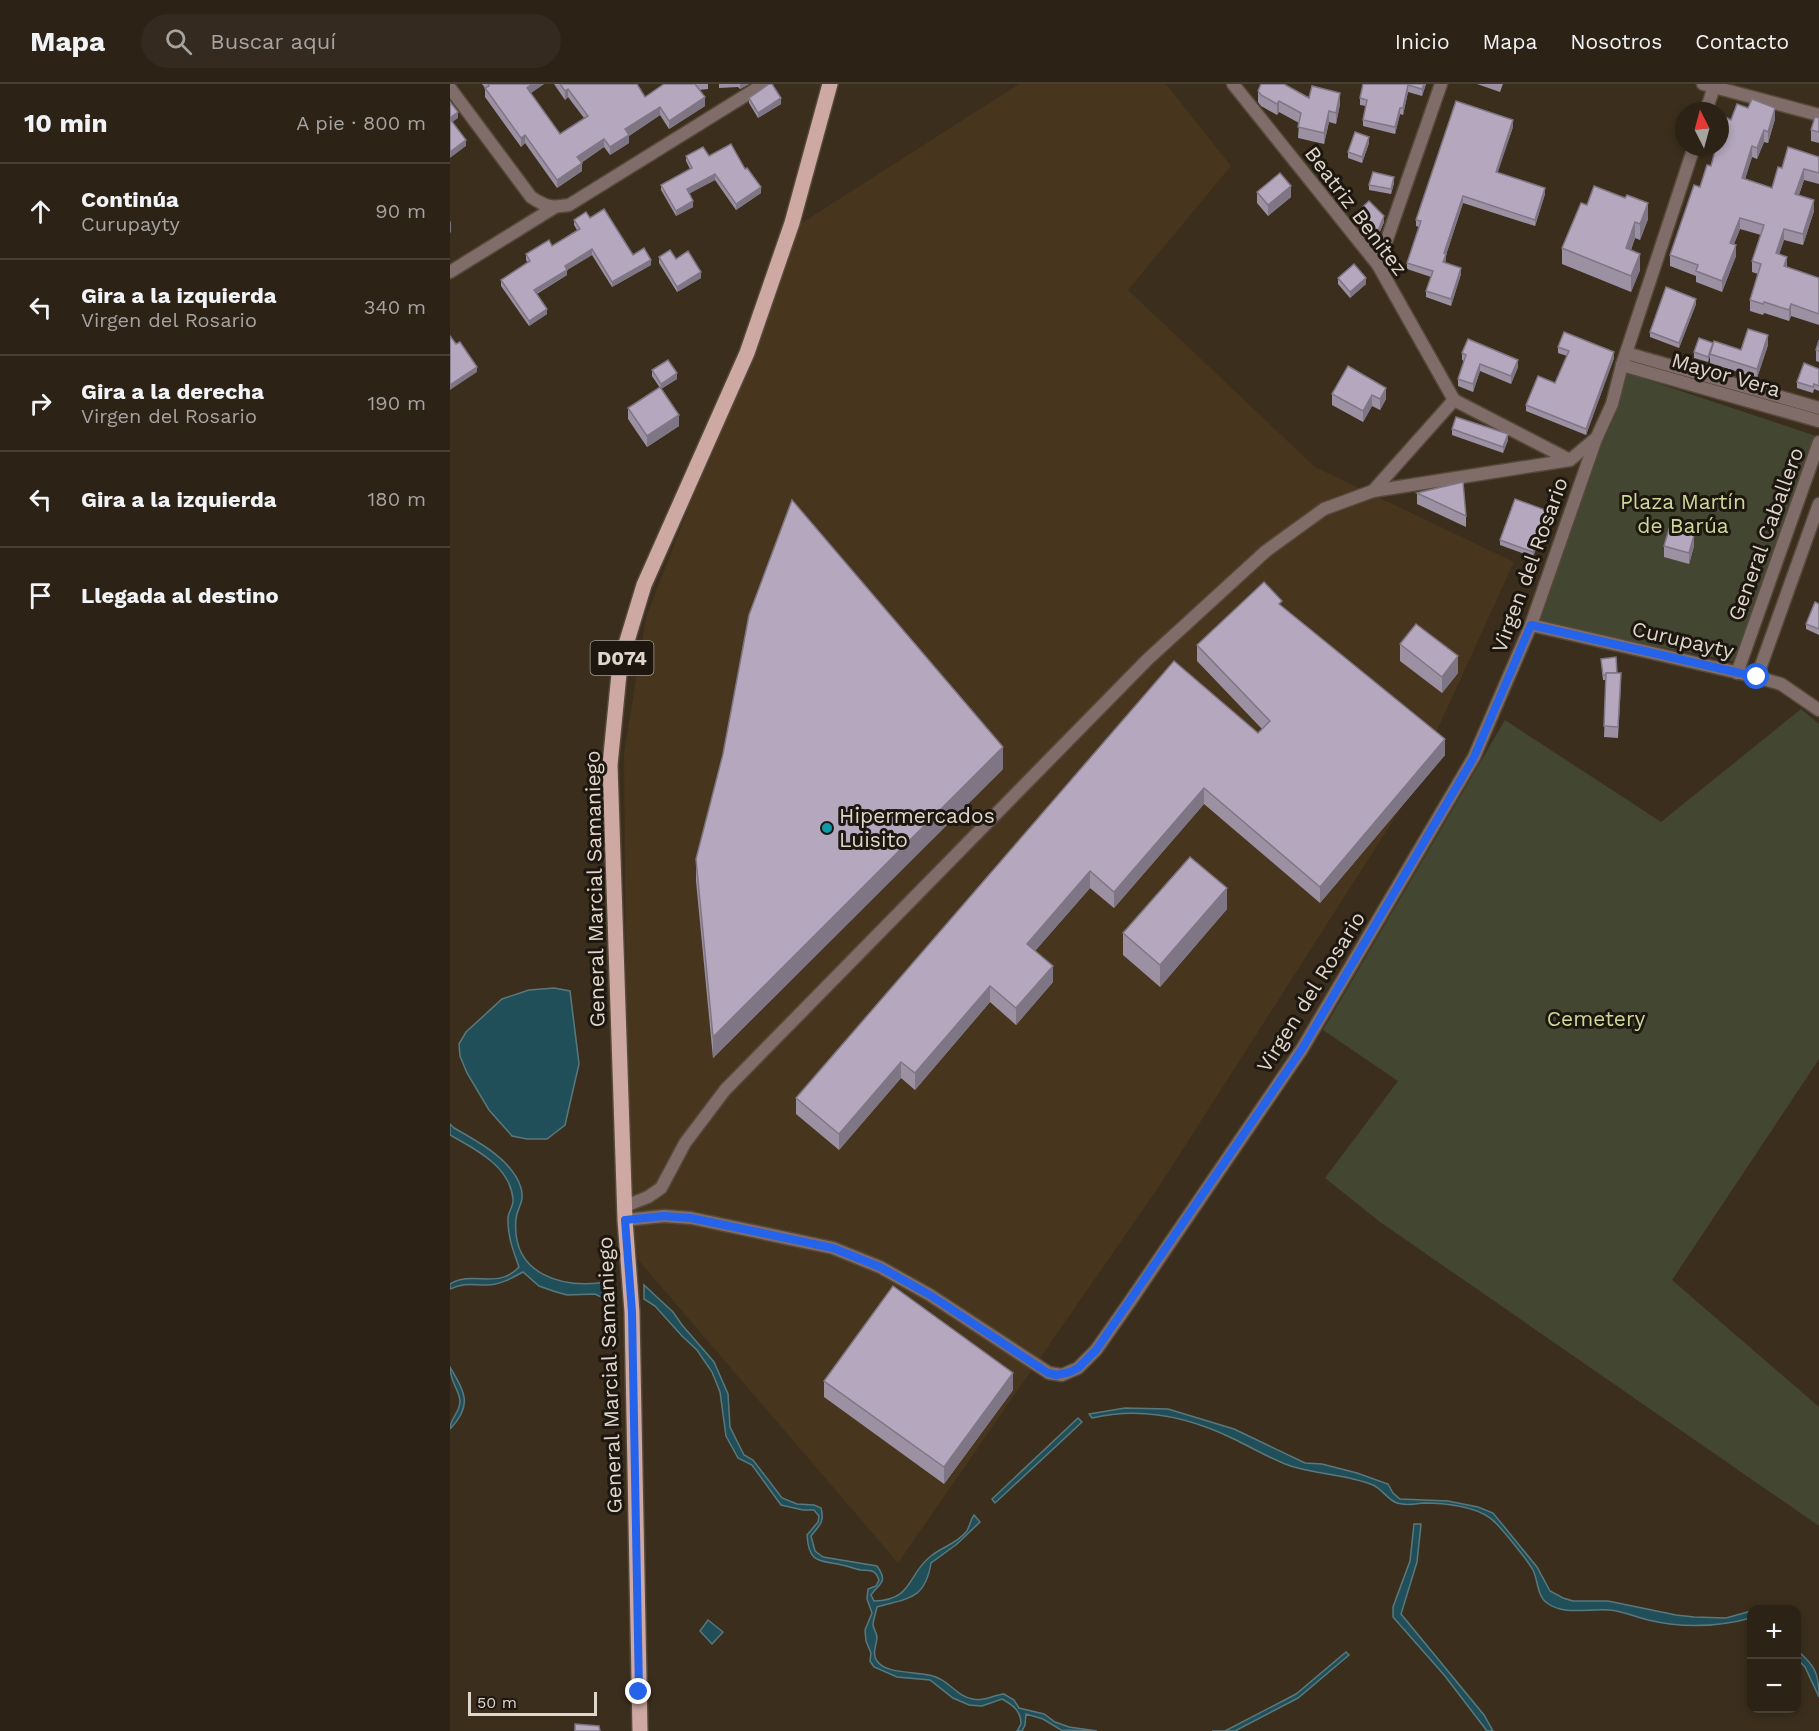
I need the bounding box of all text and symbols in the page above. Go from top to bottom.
search box [141,14,561,68]
text: Mapa [30,25,105,58]
icon: search [162,25,195,58]
text: Buscar aquí [210,29,336,54]
text: Inicio [1395,29,1450,54]
text: Mapa [1483,29,1537,54]
text: Nosotros [1570,29,1662,54]
text: Contacto [1695,29,1789,54]
north arrow [1675,102,1729,156]
text: 10 min [24,108,108,138]
text: A pie · 800 m [296,111,426,135]
street label: Beatriz Benitez [1300,141,1413,280]
text: Continúa [81,187,179,212]
icon: ahead [24,195,57,228]
text: 90 m [375,199,426,223]
text: Curupayty [81,212,180,236]
text: Gira a la izquierda [81,283,277,308]
icon: left [24,291,57,324]
text: 340 m [364,295,426,319]
text: Virgen del Rosario [81,308,257,332]
street label: Mayor Vera [1669,347,1784,402]
text: Gira a la derecha [81,379,264,404]
icon: right [24,387,57,420]
text: 190 m [368,391,426,415]
text: Virgen del Rosario [81,404,257,428]
street label: General Caballero [1723,444,1809,624]
street label: Virgen del Rosario [1486,474,1573,656]
icon: left [24,483,57,516]
text: Gira a la izquierda [81,487,277,512]
text: 180 m [368,487,426,511]
park label: Plaza Martín de Barúa [1620,489,1746,538]
icon: arrive [24,579,57,612]
text: Llegada al destino [81,583,279,608]
street label: Curupayty [1630,616,1737,663]
road number: D074 [590,641,654,675]
route start [1743,663,1769,689]
street label: General Marcial Samaniego [580,750,609,1028]
place label: Hipermercados Luisito [839,803,995,852]
marker: Hipermercados Luisito [820,821,834,835]
street label: Virgen del Rosario [1251,907,1370,1077]
park label: Cemetery [1547,1006,1645,1031]
street label: General Marcial Samaniego [592,1236,627,1514]
map controls [1747,1605,1801,1713]
button: + [1747,1605,1801,1659]
button: − [1747,1659,1801,1713]
route end [625,1678,651,1704]
scale bar [468,1689,597,1716]
text: 50 m [477,1693,517,1712]

